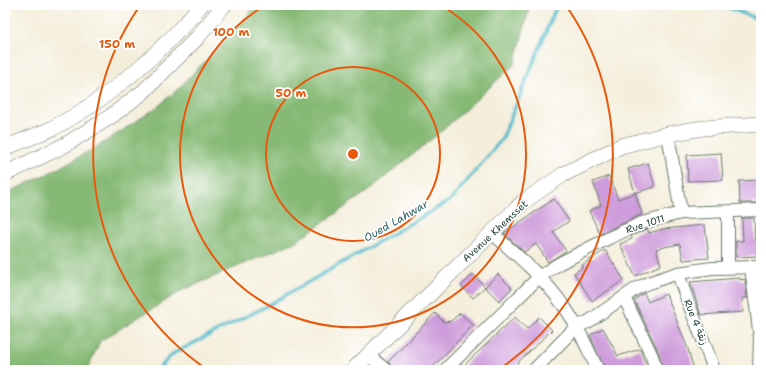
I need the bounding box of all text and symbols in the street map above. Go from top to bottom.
text: 100 m [213,24,250,40]
text: 150 m [99,36,135,52]
text: 50 m [276,85,307,101]
centre of rings [346,147,360,161]
water label: Oued Lahwar [361,196,432,245]
street label: Avenue Khemsset [460,197,530,265]
street label: Rue 1011 [624,212,666,236]
street label: Rue 4 زنقة [681,297,711,347]

